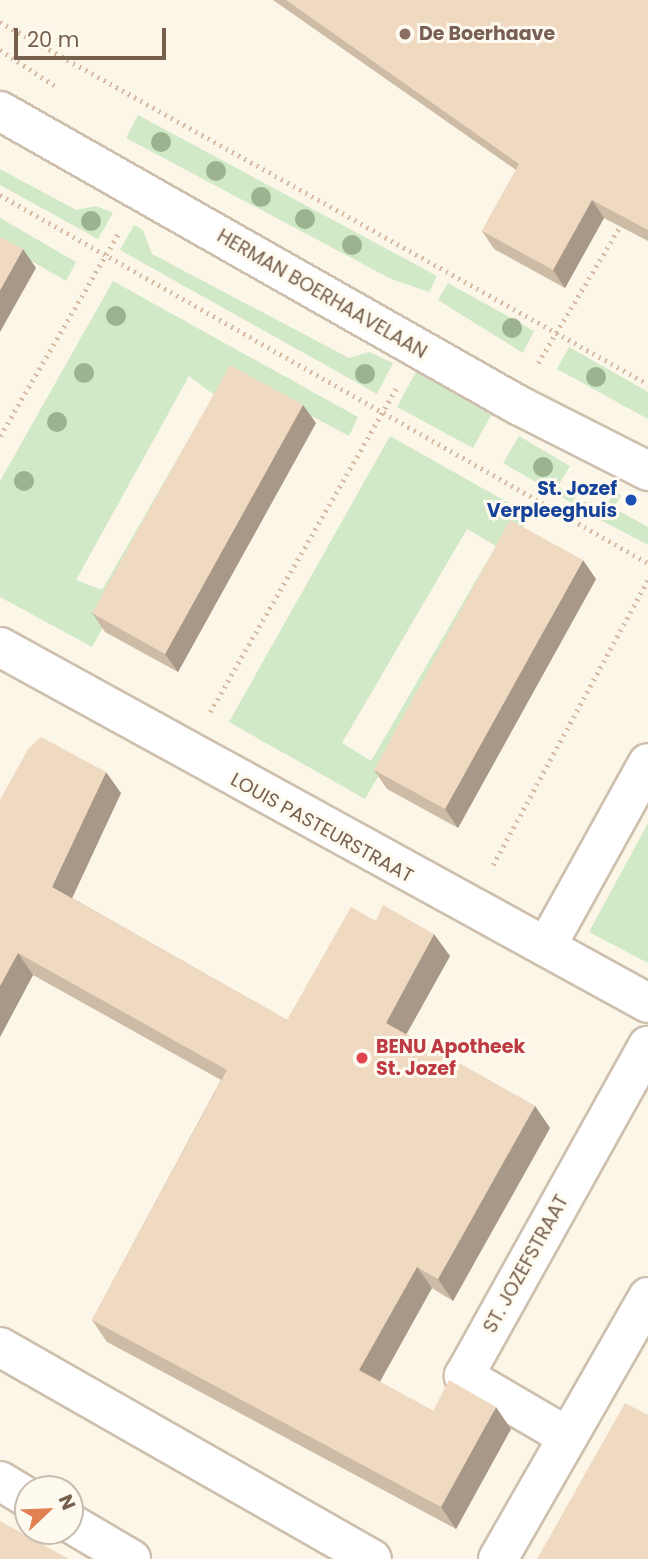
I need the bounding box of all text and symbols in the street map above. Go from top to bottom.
scale bar [18,14,170,58]
place label: De Boerhaave [419,23,555,45]
text: 20 m [27,25,80,54]
marker: De Boerhaave [397,26,413,42]
street label: HERMAN BOERHAAVELAAN [213,225,431,363]
place label: St. Jozef Verpleeghuis [487,478,617,522]
marker: St. Jozef Verpleeghuis [623,492,639,508]
street label: LOUIS PASTEURSTRAAT [227,768,417,888]
place label: BENU Apotheek St. Jozef [376,1036,525,1080]
marker: BENU Apotheek St. Jozef [354,1050,370,1066]
street label: ST. JOZEFSTRAAT [479,1191,573,1337]
north arrow [14,1475,84,1545]
text: N [52,1491,82,1514]

